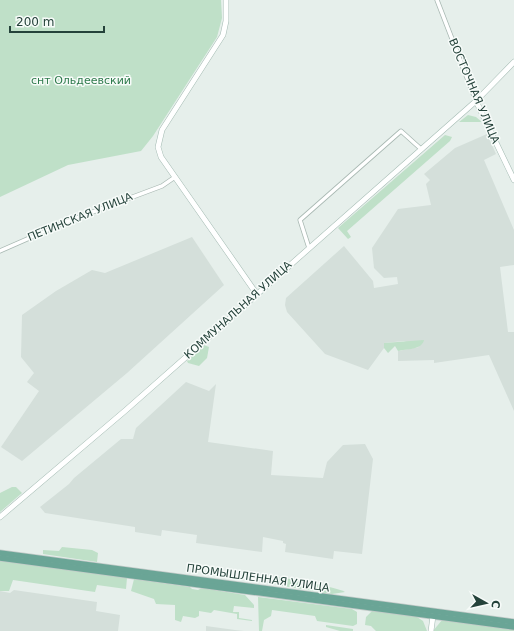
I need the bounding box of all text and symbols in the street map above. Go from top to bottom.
scale bar [10,8,104,34]
text: 200 m [16,15,54,29]
street label: ВОСТОЧНАЯ УЛИЦА [446,36,502,146]
park label: снт Ольдеевский [31,74,131,87]
street label: ПЕТИНСКАЯ УЛИЦА [26,190,135,244]
street label: КОММУНАЛЬНАЯ УЛИЦА [182,258,295,362]
street label: ПРОМЫШЛЕННАЯ УЛИЦА [186,562,331,595]
north arrow [466,583,506,623]
text: С [488,599,502,609]

